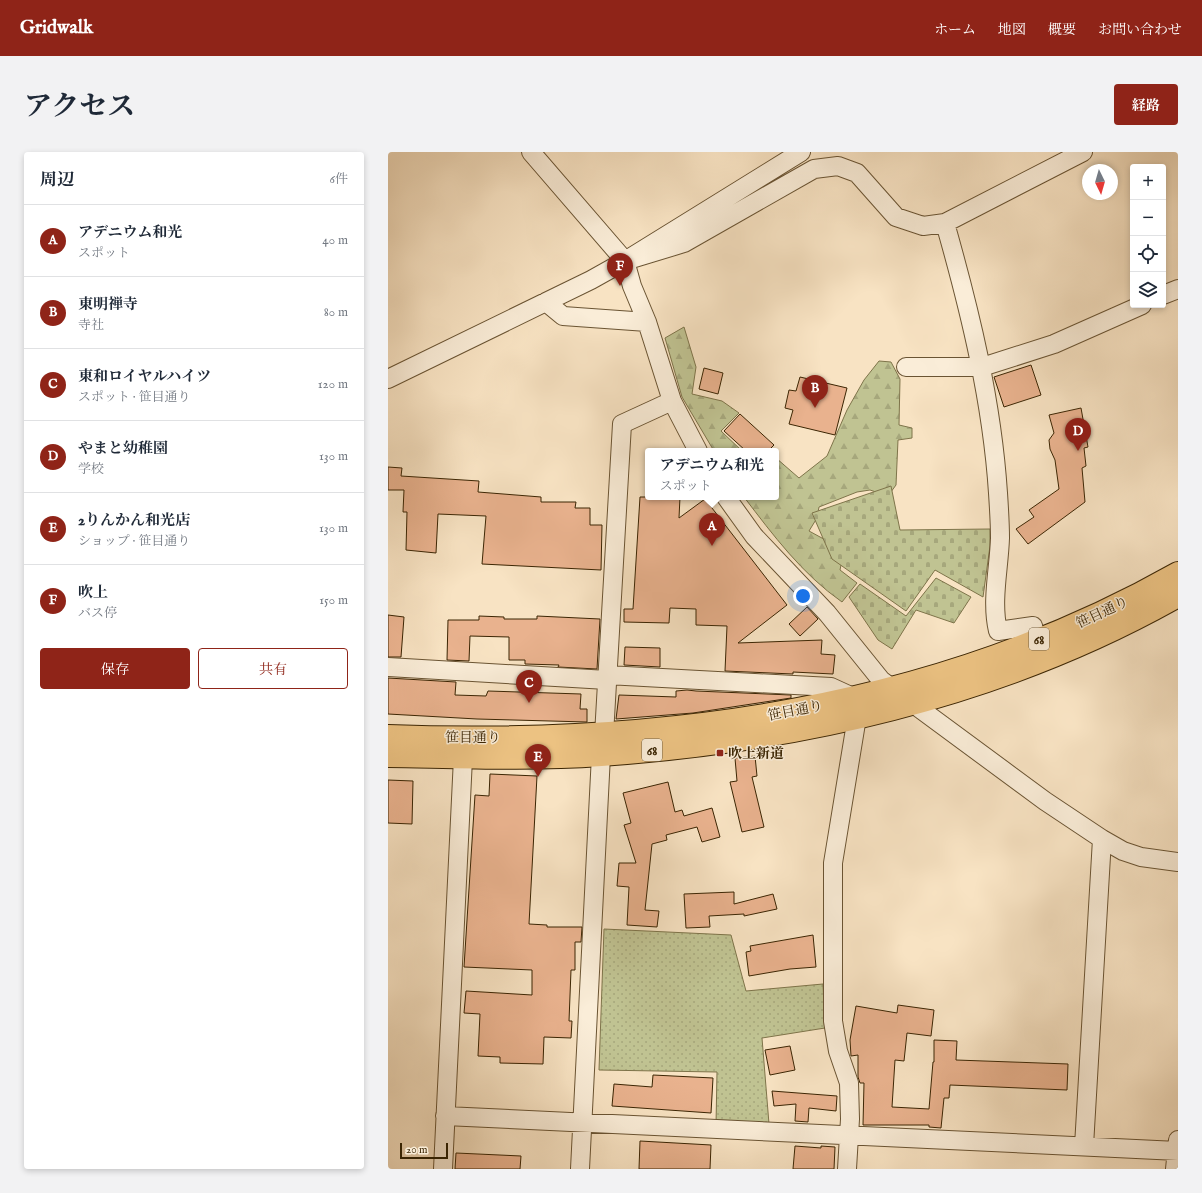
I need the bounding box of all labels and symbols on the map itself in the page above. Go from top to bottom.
north arrow [1082,164,1118,200]
pin: F [607,253,633,286]
pin: B [802,375,828,408]
pin: D [1065,418,1091,451]
pin: A [699,513,725,546]
your location [793,586,813,606]
street label: 笹目通り [1073,593,1132,633]
road number: 68 [1029,628,1049,650]
pin: C [516,670,542,703]
street label: 笹目通り [766,697,824,725]
street label: 笹目通り [445,729,501,747]
road number: 68 [642,739,662,761]
pin: E [525,744,551,777]
place label: 吹上新道 [728,745,784,763]
marker: 吹上新道 [715,748,725,758]
scale bar [400,1141,448,1160]

